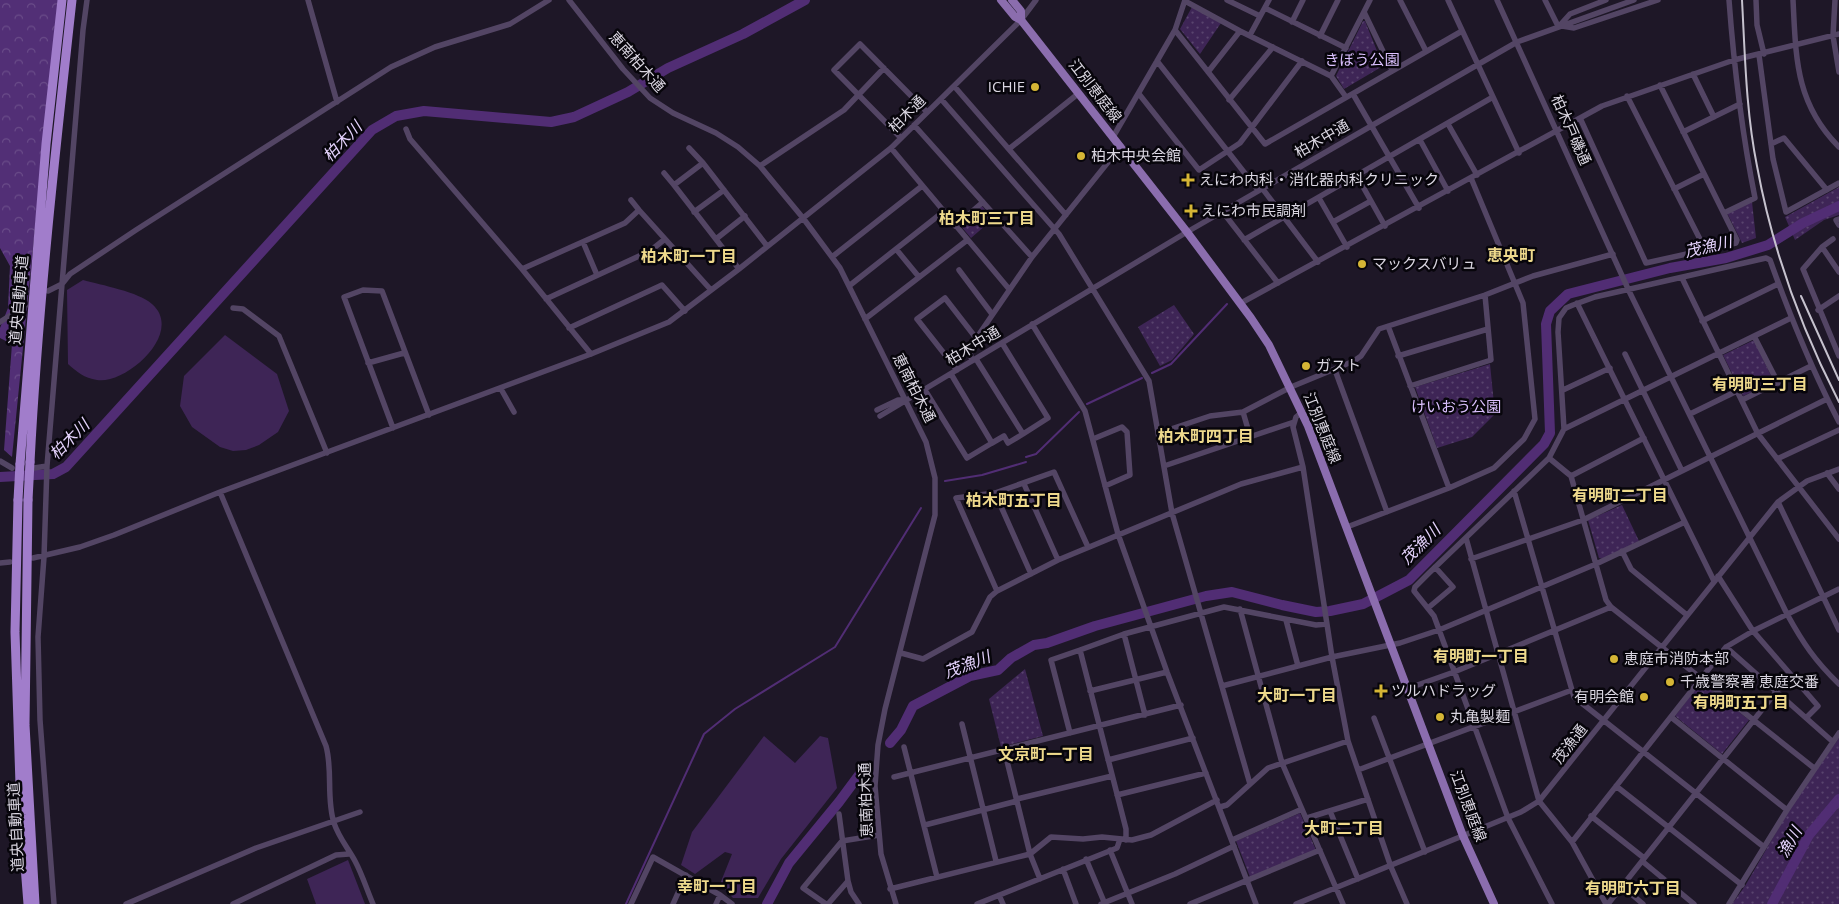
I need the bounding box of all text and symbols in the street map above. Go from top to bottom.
street label: 恵南柏木通 [605,27,670,96]
park label: きぼう公園 [1324,49,1400,69]
street label: 江別恵庭線 [1065,55,1127,126]
place label: ICHIE [988,76,1025,96]
marker: ICHIE [1029,81,1041,93]
street label: 柏木通 [883,90,929,136]
street label: 柏木戸磯通 [1548,91,1596,168]
street label: 柏木中通 [1291,114,1352,162]
water label: 柏木川 [317,115,368,166]
place label: 柏木中央会館 [1091,145,1181,165]
marker: 柏木中央会館 [1075,150,1087,162]
place label: えにわ内科・消化器内科クリニック [1199,169,1439,189]
marker: えにわ内科・消化器内科クリニック [1181,173,1195,187]
place label: えにわ市民調剤 [1201,200,1306,220]
marker: えにわ市民調剤 [1185,205,1197,217]
district label: 柏木町三丁目 [939,207,1035,229]
water label: 茂漁川 [1682,229,1736,262]
district label: 恵央町 [1487,244,1535,266]
district label: 柏木町一丁目 [641,245,737,267]
place label: マックスバリュ [1372,253,1477,273]
street label: 道央自動車道 [4,254,32,346]
marker: マックスバリュ [1356,258,1368,270]
street label: 柏木中通 [942,321,1003,369]
street label: 恵南柏木通 [889,350,941,426]
place label: ガスト [1316,355,1361,375]
marker: ガスト [1300,360,1312,372]
district label: 有明町三丁目 [1712,373,1808,395]
street label: 江別恵庭線 [1300,389,1346,466]
park label: けいおう公園 [1411,396,1501,416]
water label: 柏木川 [44,413,95,464]
district label: 柏木町四丁目 [1158,425,1254,447]
district label: 有明町二丁目 [1572,484,1668,506]
district label: 柏木町五丁目 [966,489,1062,511]
water label: 茂漁川 [1395,518,1446,569]
water label: 茂漁川 [941,644,995,683]
district label: 有明町一丁目 [1433,645,1529,667]
place label: 恵庭市消防本部 [1624,648,1729,668]
marker: 恵庭市消防本部 [1608,653,1620,665]
place label: 千歳警察署 恵庭交番 [1680,671,1819,691]
marker: 千歳警察署 恵庭交番 [1664,676,1676,688]
place label: ツルハドラッグ [1391,680,1496,700]
district label: 大町一丁目 [1257,684,1337,706]
marker: ツルハドラッグ [1375,685,1387,697]
place label: 有明会館 [1574,686,1634,706]
marker: 有明会館 [1638,691,1650,703]
district label: 有明町五丁目 [1693,691,1789,713]
place label: 丸亀製麺 [1450,706,1510,726]
marker: 丸亀製麺 [1434,711,1446,723]
street label: 茂漁通 [1547,719,1591,767]
district label: 文京町一丁目 [998,743,1094,765]
street label: 恵南柏木通 [854,762,876,838]
street label: 江別恵庭線 [1446,767,1492,844]
street label: 道央自動車道 [3,782,27,873]
district label: 大町二丁目 [1304,817,1384,839]
water label: 漁川 [1771,821,1808,861]
district label: 幸町一丁目 [677,875,757,897]
district label: 有明町六丁目 [1585,877,1681,899]

